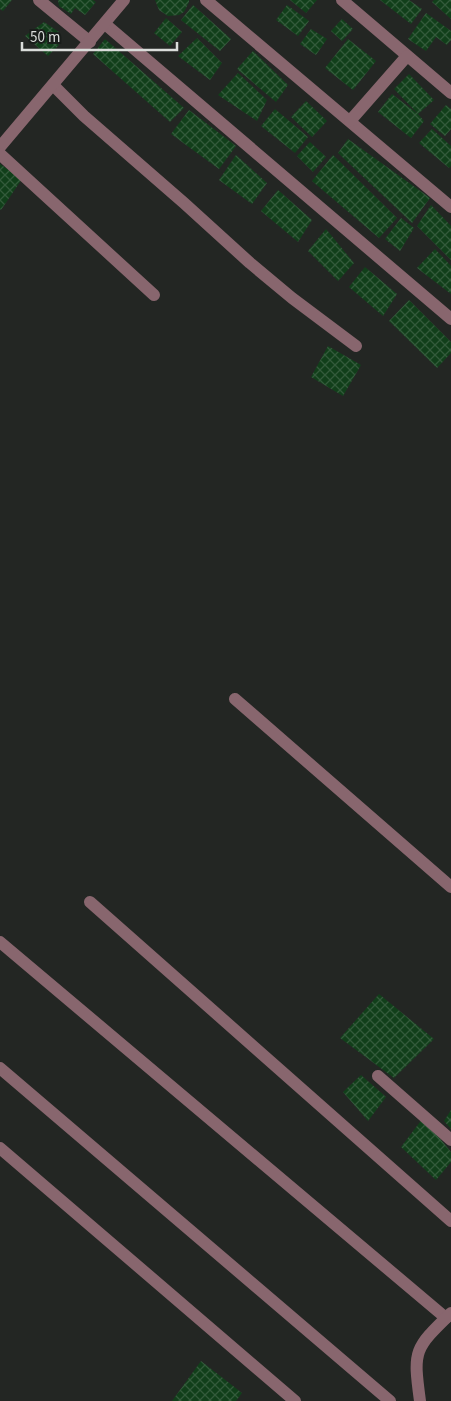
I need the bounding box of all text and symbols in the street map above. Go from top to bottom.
scale bar [22,20,178,52]
text: 50 m [30,27,60,48]

